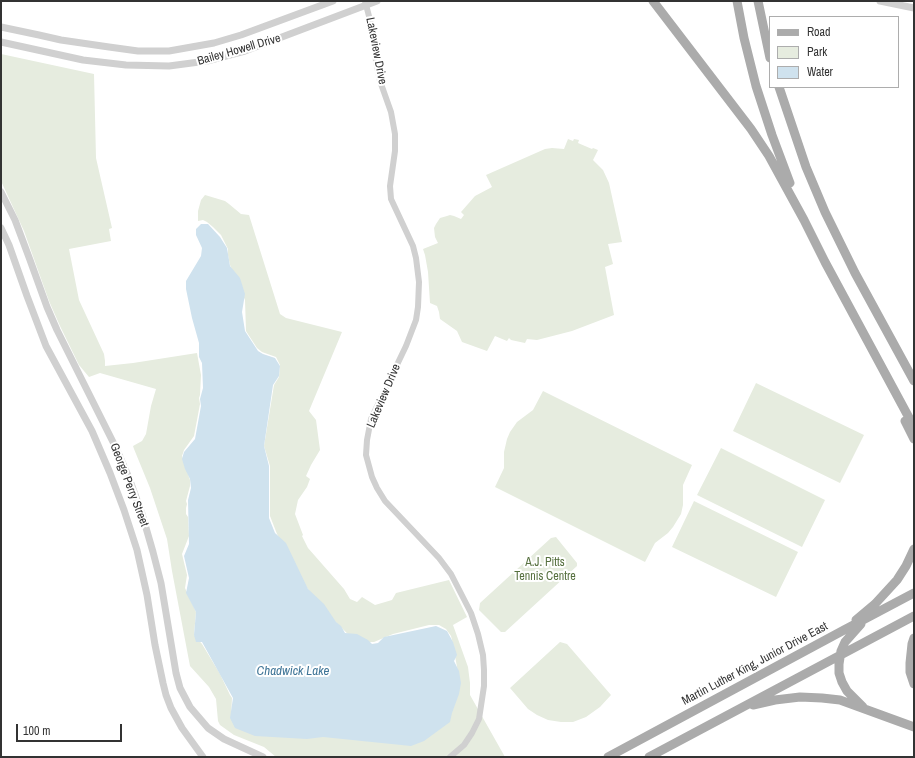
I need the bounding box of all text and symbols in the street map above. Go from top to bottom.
street label: Lakeview Drive [362,16,390,86]
legend [769,16,899,88]
text: Road [807,24,831,40]
street label: Bailey Howell Drive [196,31,282,69]
text: Park [807,44,827,60]
text: Water [807,64,833,80]
street label: Lakeview Drive [364,362,404,430]
street label: George Perry Street [107,441,151,529]
park label: A.J. Pitts Tennis Centre [514,556,576,584]
street label: Martin Luther King, Junior Drive East [680,619,830,709]
water label: Chadwick Lake [257,664,329,680]
scale bar [18,716,124,742]
text: 100 m [23,723,50,739]

